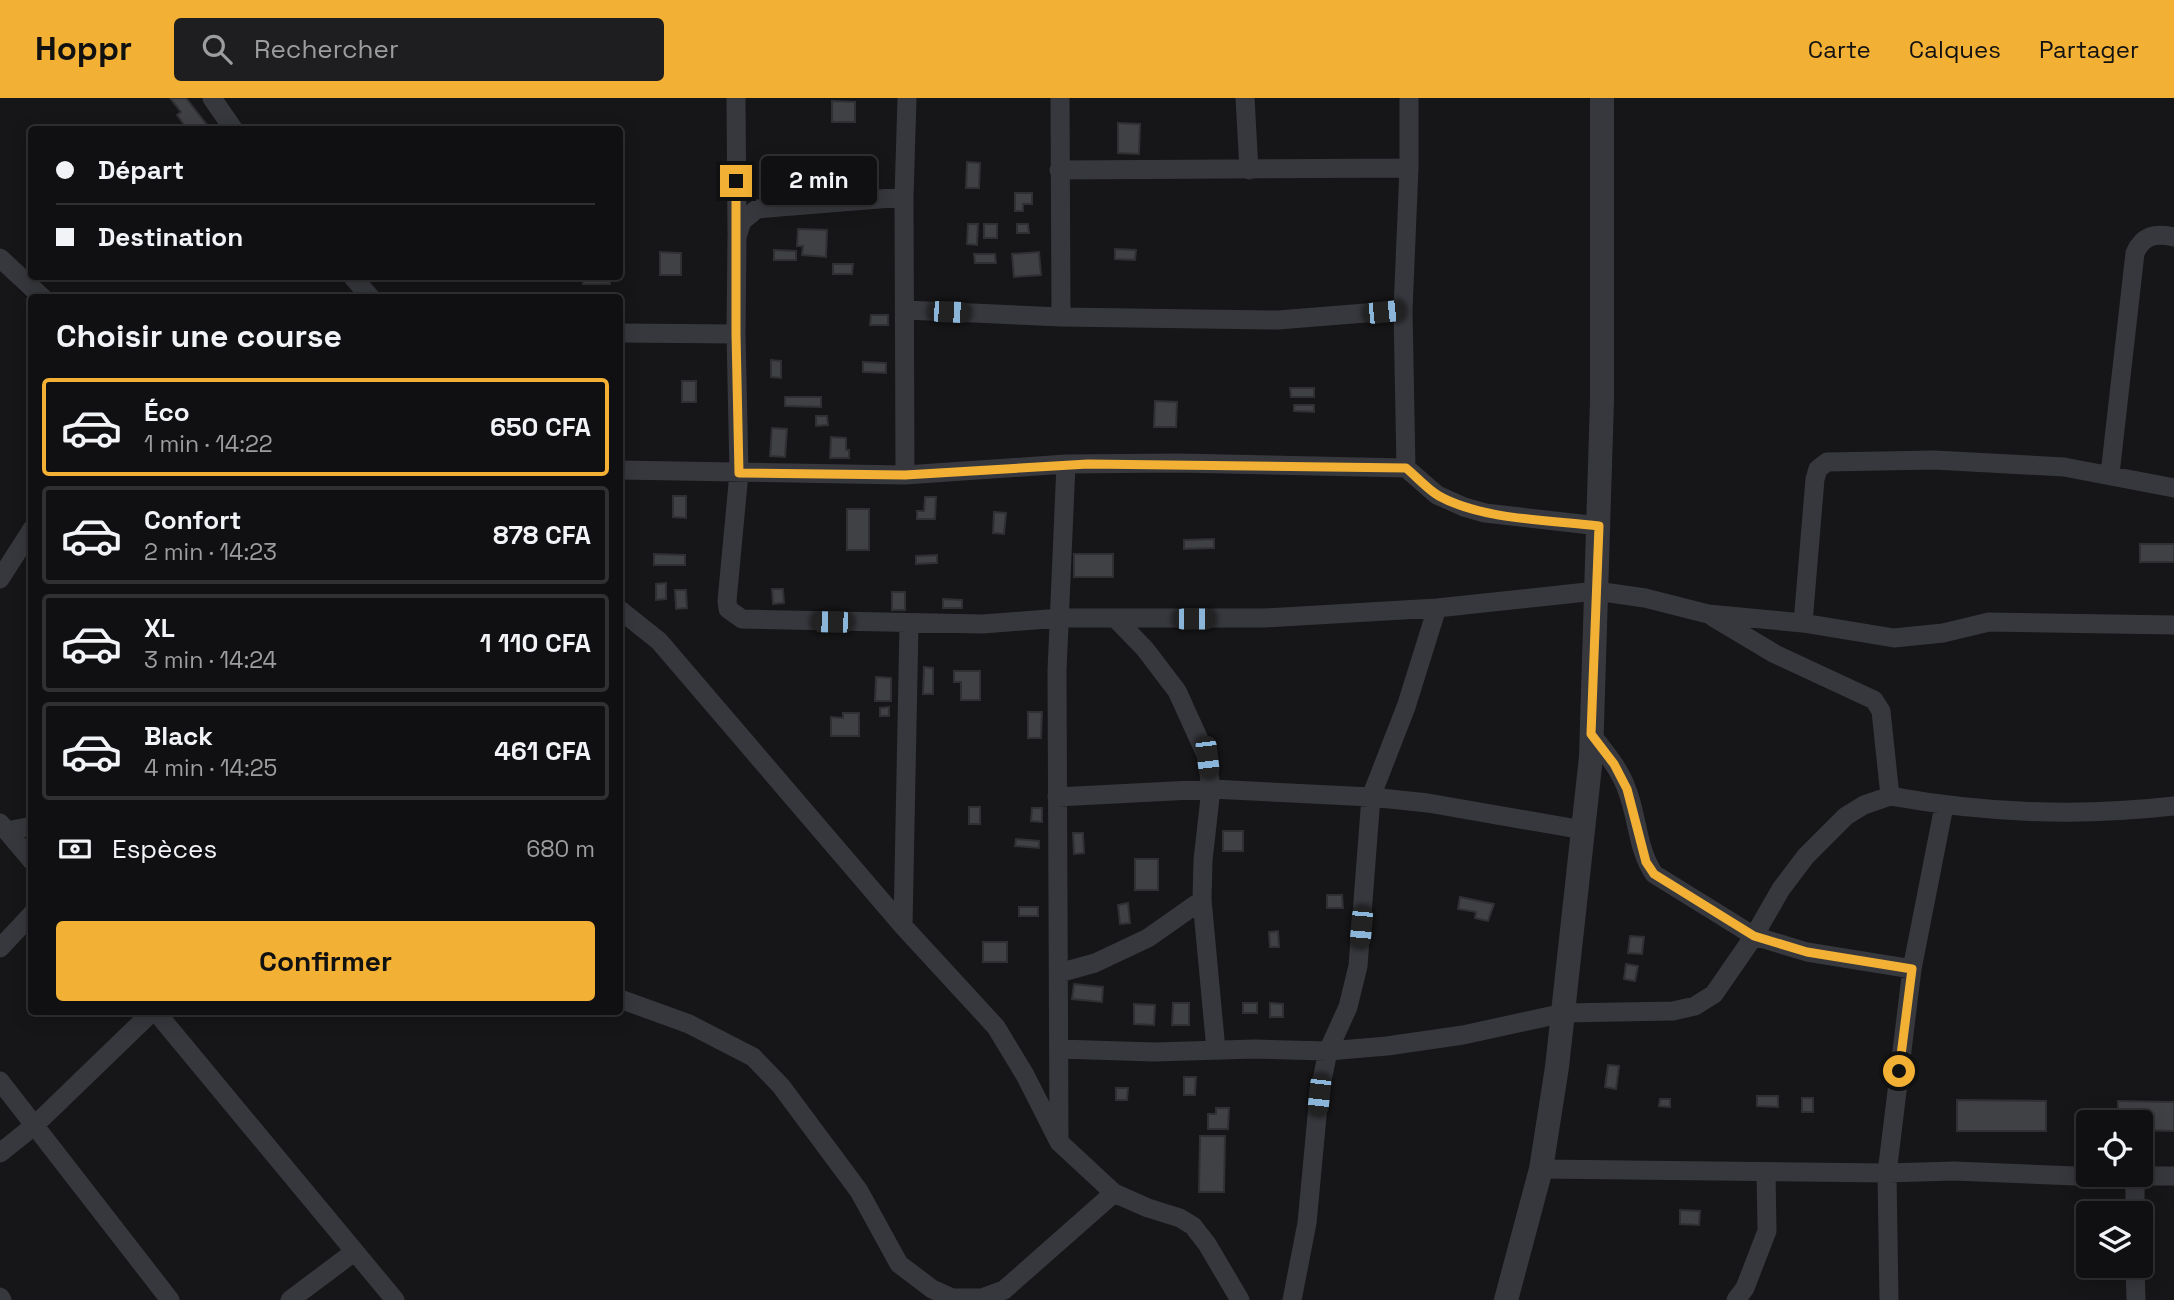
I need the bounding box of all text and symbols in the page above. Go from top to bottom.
search box [174,18,664,81]
text: Hoppr [35,28,132,70]
icon: search [198,30,236,68]
text: Rechercher [254,32,399,66]
text: Carte [1808,34,1871,65]
text: Calques [1909,34,2001,65]
text: Partager [2039,34,2139,65]
text: Départ [98,153,184,187]
callout: 2 min [760,156,876,206]
route end [720,165,752,197]
text: 2 min [789,165,849,195]
text: Destination [98,220,243,254]
car [1363,299,1406,325]
car [928,301,971,323]
text: Choisir une course [56,316,342,356]
text: Éco [144,395,190,429]
icon: car [60,396,123,459]
text: 650 CFA [490,410,591,444]
text: 1 min · 14:22 [144,429,273,459]
text: Confort [144,503,241,537]
icon: car [60,504,123,567]
text: 878 CFA [493,518,591,552]
text: 2 min · 14:23 [144,537,277,567]
car [1174,609,1216,630]
text: XL [144,611,175,645]
car [811,611,854,633]
icon: car [60,612,123,675]
text: 1 110 CFA [480,626,591,660]
text: 3 min · 14:24 [144,645,277,675]
text: Black [144,719,213,753]
icon: car [60,720,123,783]
text: 461 CFA [494,734,591,768]
car [1195,735,1220,779]
text: 4 min · 14:25 [144,753,277,783]
icon: cash [56,830,94,868]
text: Espèces [112,832,217,866]
text: 680 m [526,834,595,864]
car [1349,905,1374,949]
button: Confirmer [56,921,595,1001]
route start [1883,1055,1915,1087]
car [1307,1073,1332,1117]
map controls [2076,1110,2153,1278]
button: locate [2076,1110,2153,1187]
button: layers [2076,1201,2153,1278]

